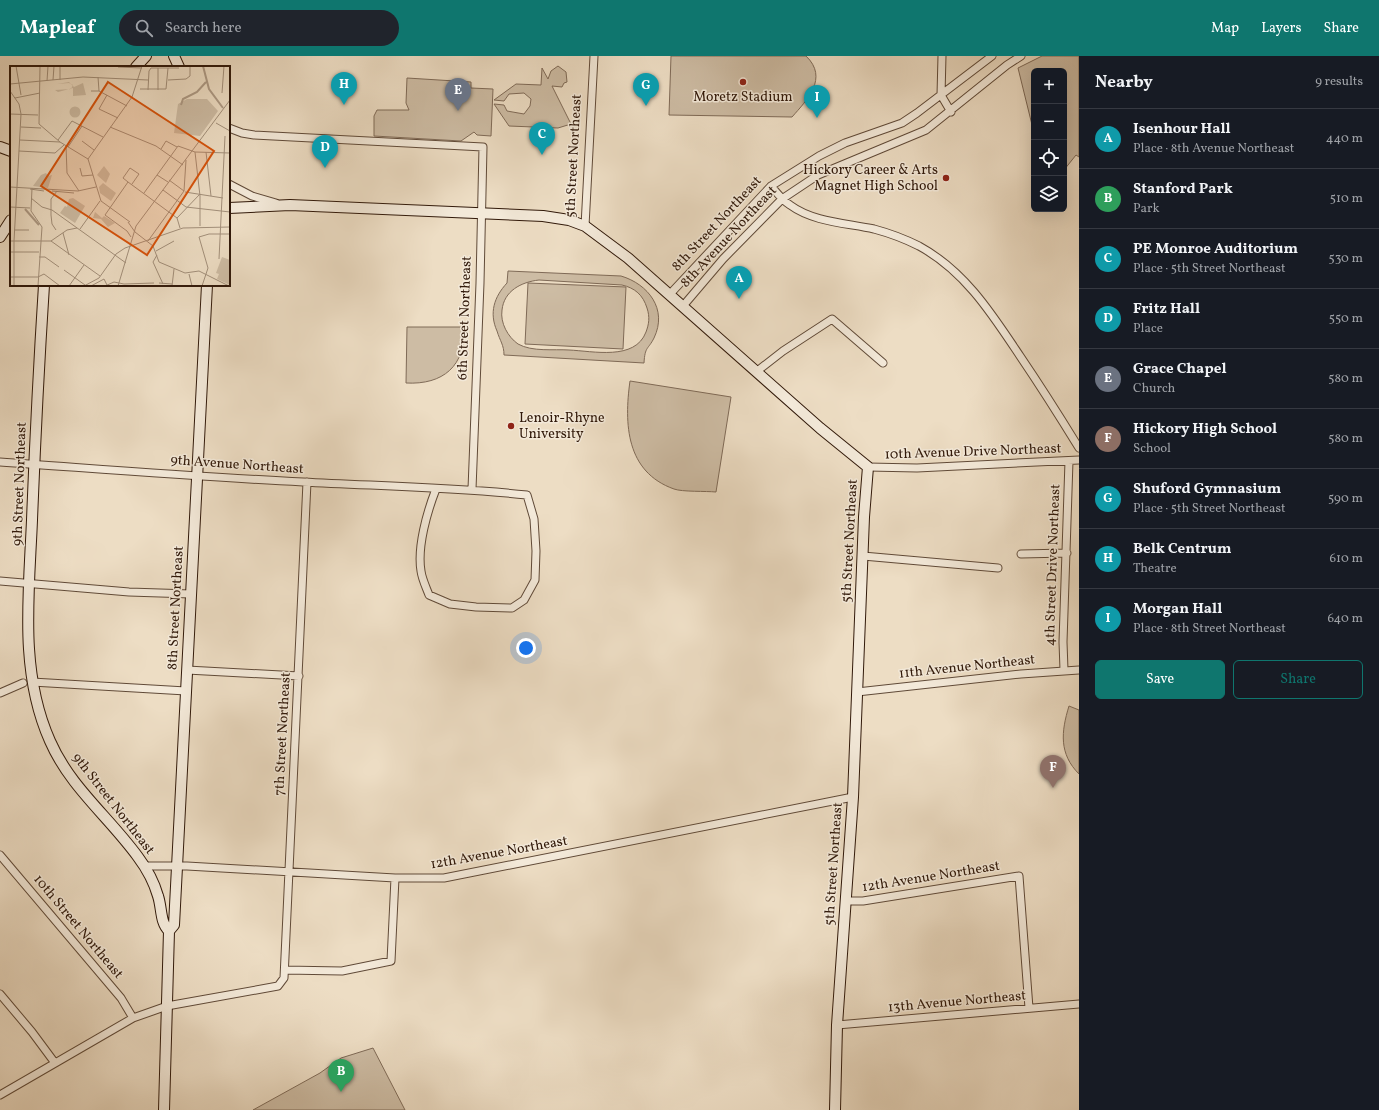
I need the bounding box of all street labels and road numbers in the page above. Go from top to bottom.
street label: 5th Street Northeast [561,94,587,218]
street label: 8th Street Northeast [668,172,766,276]
street label: 8th Avenue Northeast [677,183,781,291]
street label: 6th Street Northeast [453,256,477,380]
street label: 9th Street Northeast [8,421,32,546]
street label: 10th Avenue Drive Northeast [884,439,1062,465]
street label: 9th Avenue Northeast [170,451,304,479]
street label: 5th Street Northeast [837,479,863,603]
street label: 4th Street Drive Northeast [1041,483,1065,646]
street label: 8th Street Northeast [163,545,189,670]
street label: 11th Avenue Northeast [898,650,1036,684]
street label: 7th Street Northeast [270,672,296,796]
street label: 9th Street Northeast [67,749,159,859]
street label: 5th Street Northeast [820,802,848,926]
street label: 12th Avenue Northeast [429,832,569,874]
street label: 12th Avenue Northeast [861,857,1001,897]
street label: 10th Street Northeast [29,871,127,983]
street label: 13th Avenue Northeast [887,986,1027,1018]

